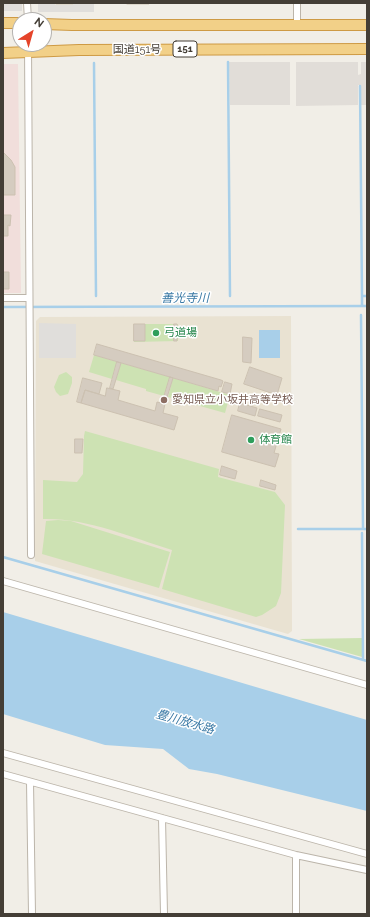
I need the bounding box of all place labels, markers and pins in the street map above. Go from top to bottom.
place label: 弓道場 [164,326,197,340]
marker: 弓道場 [151,328,161,338]
place label: 愛知県立小坂井高等学校 [172,393,293,407]
marker: 愛知県立小坂井高等学校 [159,395,169,405]
place label: 体育館 [259,433,292,447]
marker: 体育館 [246,435,256,445]

